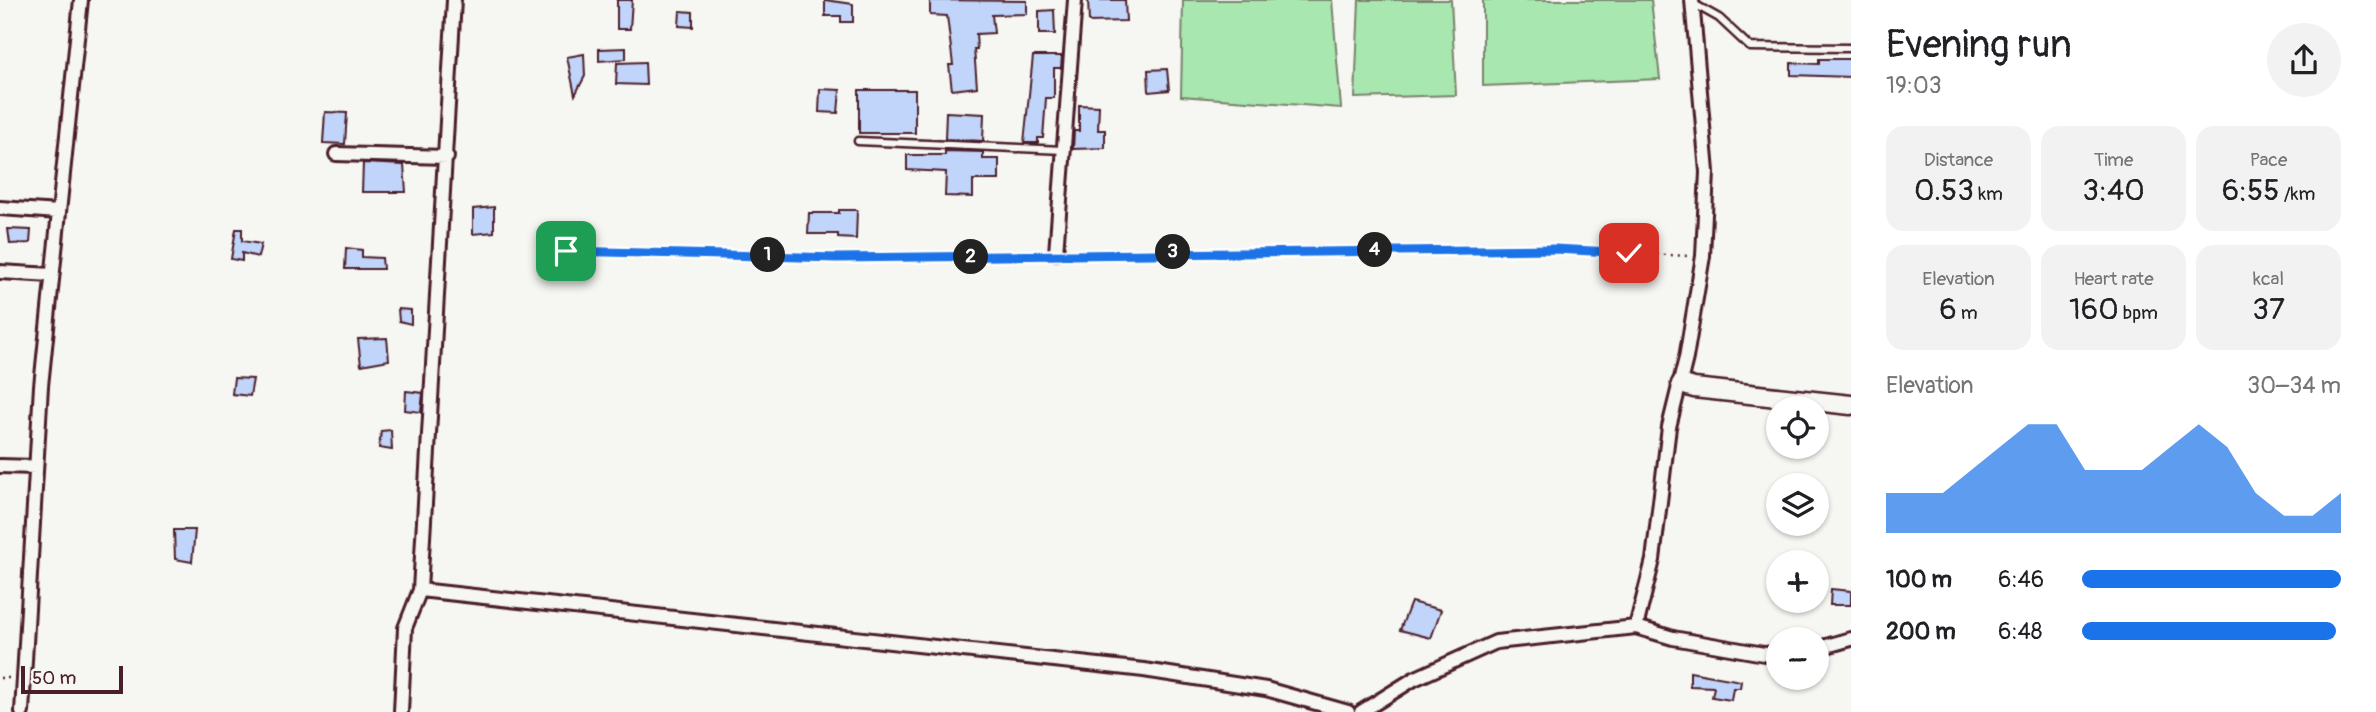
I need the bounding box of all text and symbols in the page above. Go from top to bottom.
text: Evening run [1886,21,2072,69]
button: share [2267,23,2341,97]
text: 19:03 [1886,71,1942,100]
text: Distance [1924,148,1993,172]
text: Time [2094,148,2133,172]
text: Pace [2250,148,2287,172]
text: 0.53 [1914,172,1974,209]
text: 3:40 [2082,172,2145,209]
text: 6:55 [2222,172,2280,209]
text: km [1974,182,2003,206]
text: /km [2280,182,2315,206]
pin [536,221,596,281]
pin [1599,223,1659,283]
icon: arrive [547,232,585,270]
pin: 4 [1358,232,1392,268]
pin: 3 [1156,234,1190,270]
icon: check [1610,234,1648,272]
text: 4 [1369,237,1380,261]
pin: 1 [750,238,786,272]
text: 3 [1167,239,1178,263]
pin: 2 [954,240,988,274]
text: 1 [764,242,771,266]
text: 2 [965,244,976,268]
text: Elevation [1922,267,1995,291]
text: Heart rate [2073,267,2154,291]
text: kcal [2253,267,2284,291]
text: 6 [1939,291,1957,328]
text: 160 [2069,291,2119,328]
text: 37 [2252,291,2285,328]
text: m [1957,301,1978,325]
text: bpm [2119,301,2158,325]
text: Elevation [1886,371,1974,400]
text: 30–34 m [2247,371,2341,400]
map controls [1766,396,1829,690]
button: locate [1766,396,1829,459]
button: layers [1766,473,1829,536]
button: + [1766,550,1829,613]
text: 100 m [1886,565,1952,594]
text: 6:46 [1998,565,2044,594]
text: 200 m [1886,617,1956,646]
text: 6:48 [1998,617,2042,646]
button: − [1766,627,1829,690]
scale bar [21,663,122,695]
text: 50 m [32,666,76,690]

